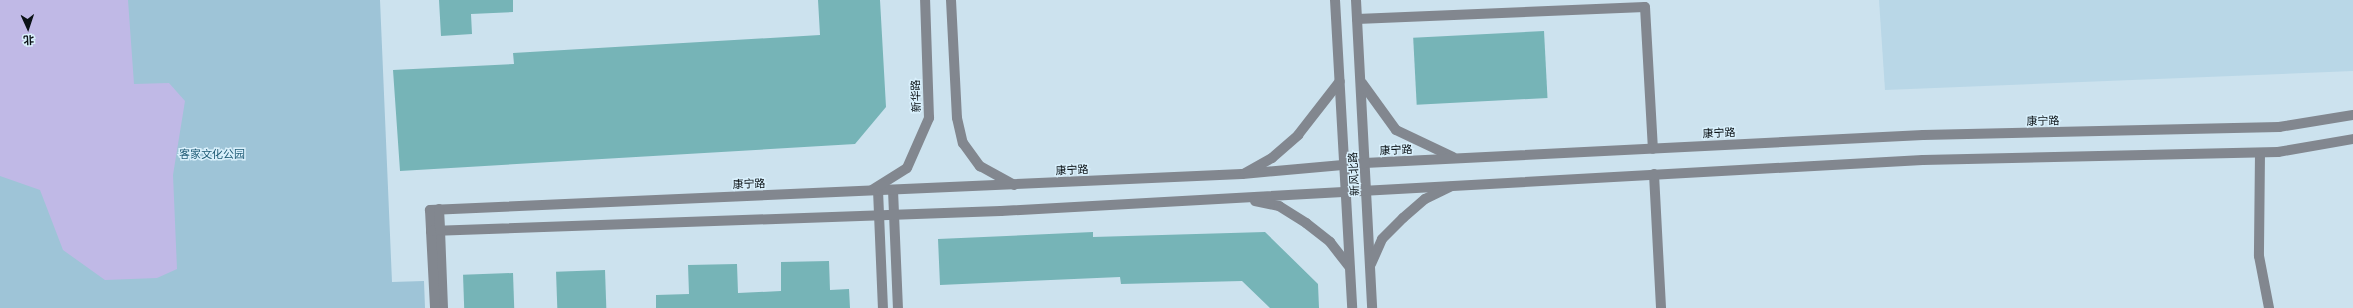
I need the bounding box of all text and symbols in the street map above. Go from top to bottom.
north arrow [8,8,48,48]
text: 北 [23,34,34,46]
street label: 新华路 [909,79,923,113]
street label: 康宁路 [2026,114,2060,128]
street label: 康宁路 [1702,126,1736,140]
street label: 康宁路 [1379,143,1413,157]
park label: 客家文化公园 [179,147,245,161]
street label: 新风北路 [1346,152,1362,196]
street label: 康宁路 [1055,163,1089,177]
street label: 康宁路 [732,177,766,191]

